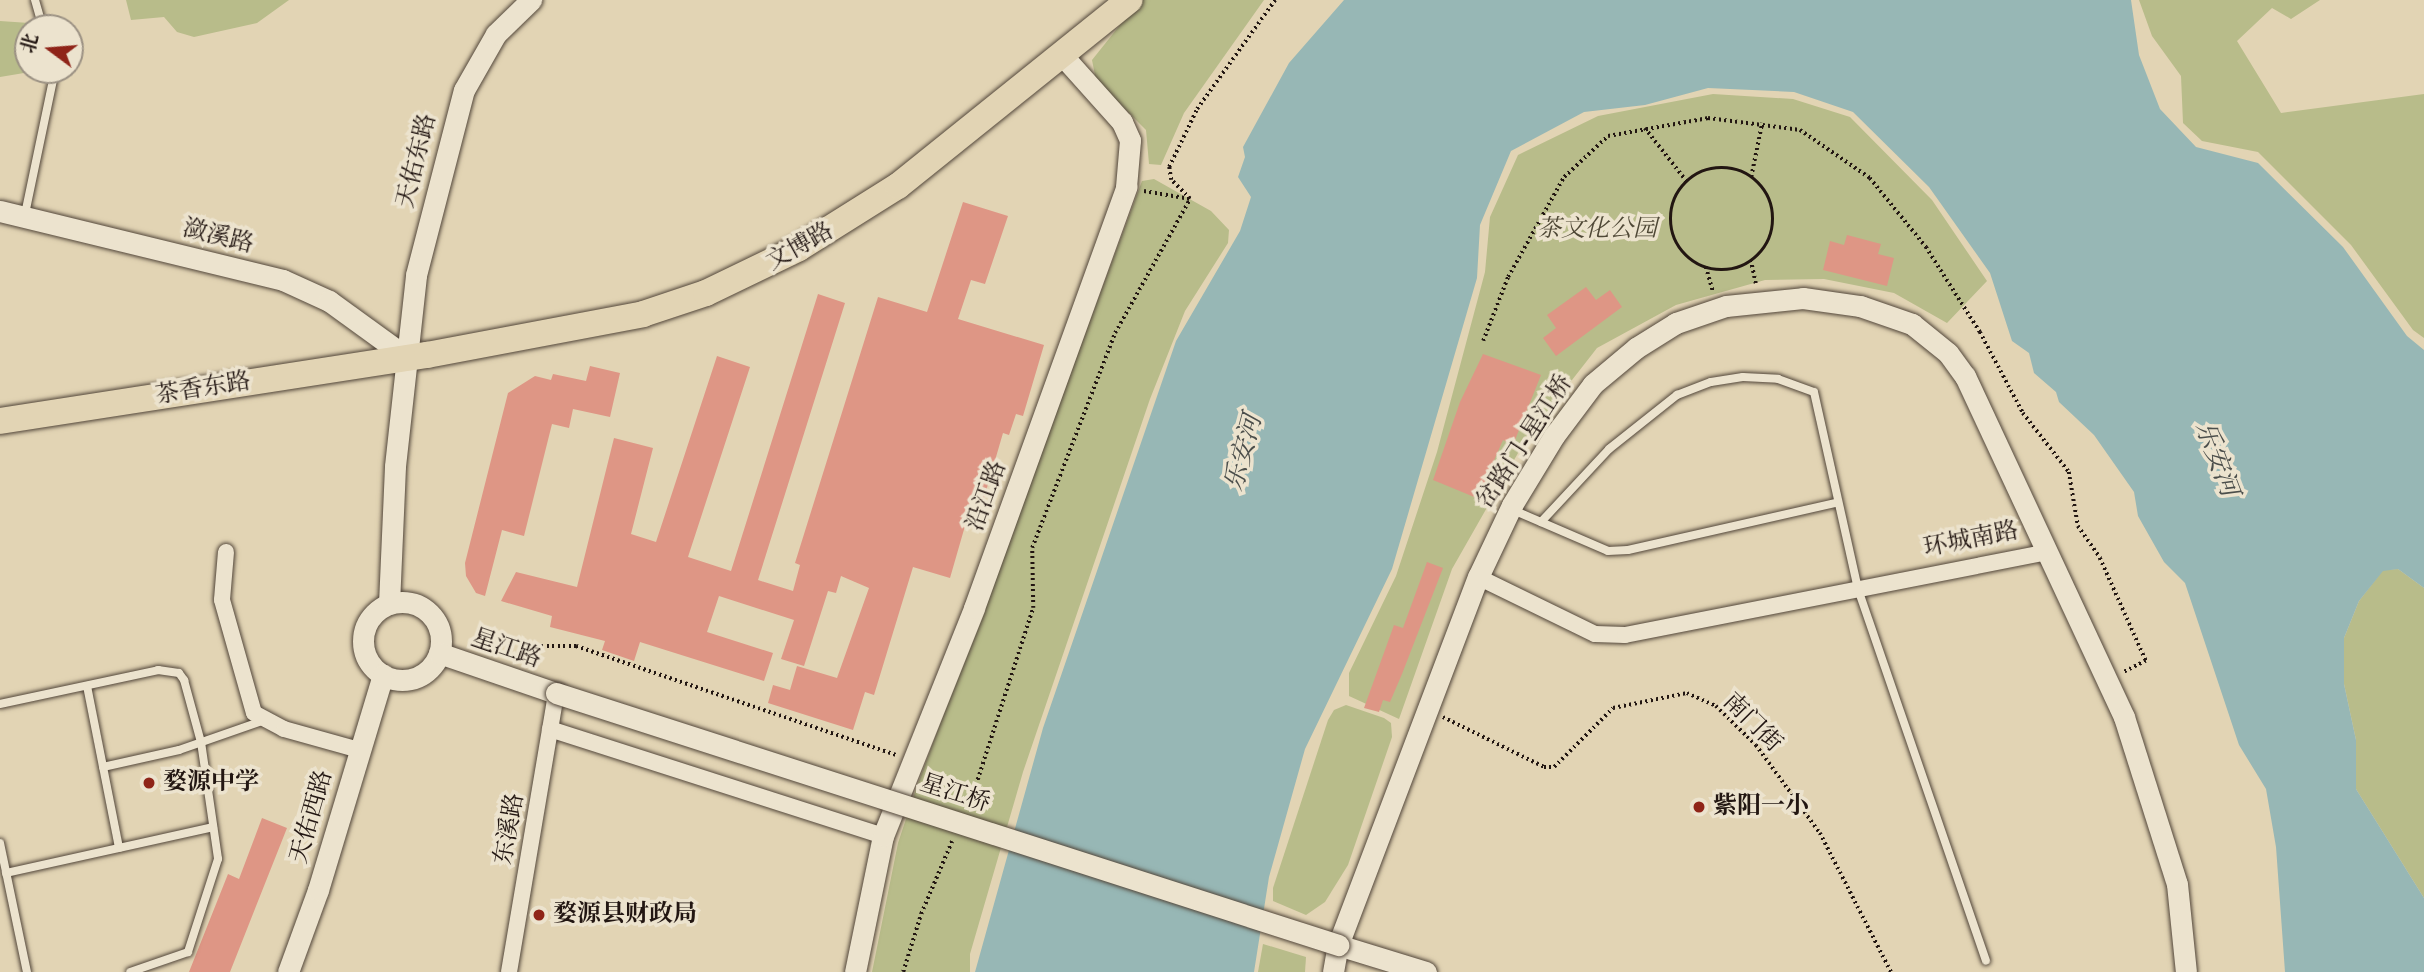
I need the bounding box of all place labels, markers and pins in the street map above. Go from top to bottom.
place label: 婺源中学 [163,769,259,797]
marker: 婺源中学 [141,775,157,791]
place label: 紫阳一小 [1713,793,1809,821]
marker: 紫阳一小 [1691,799,1707,815]
place label: 婺源县财政局 [553,901,697,929]
marker: 婺源县财政局 [531,907,547,923]

